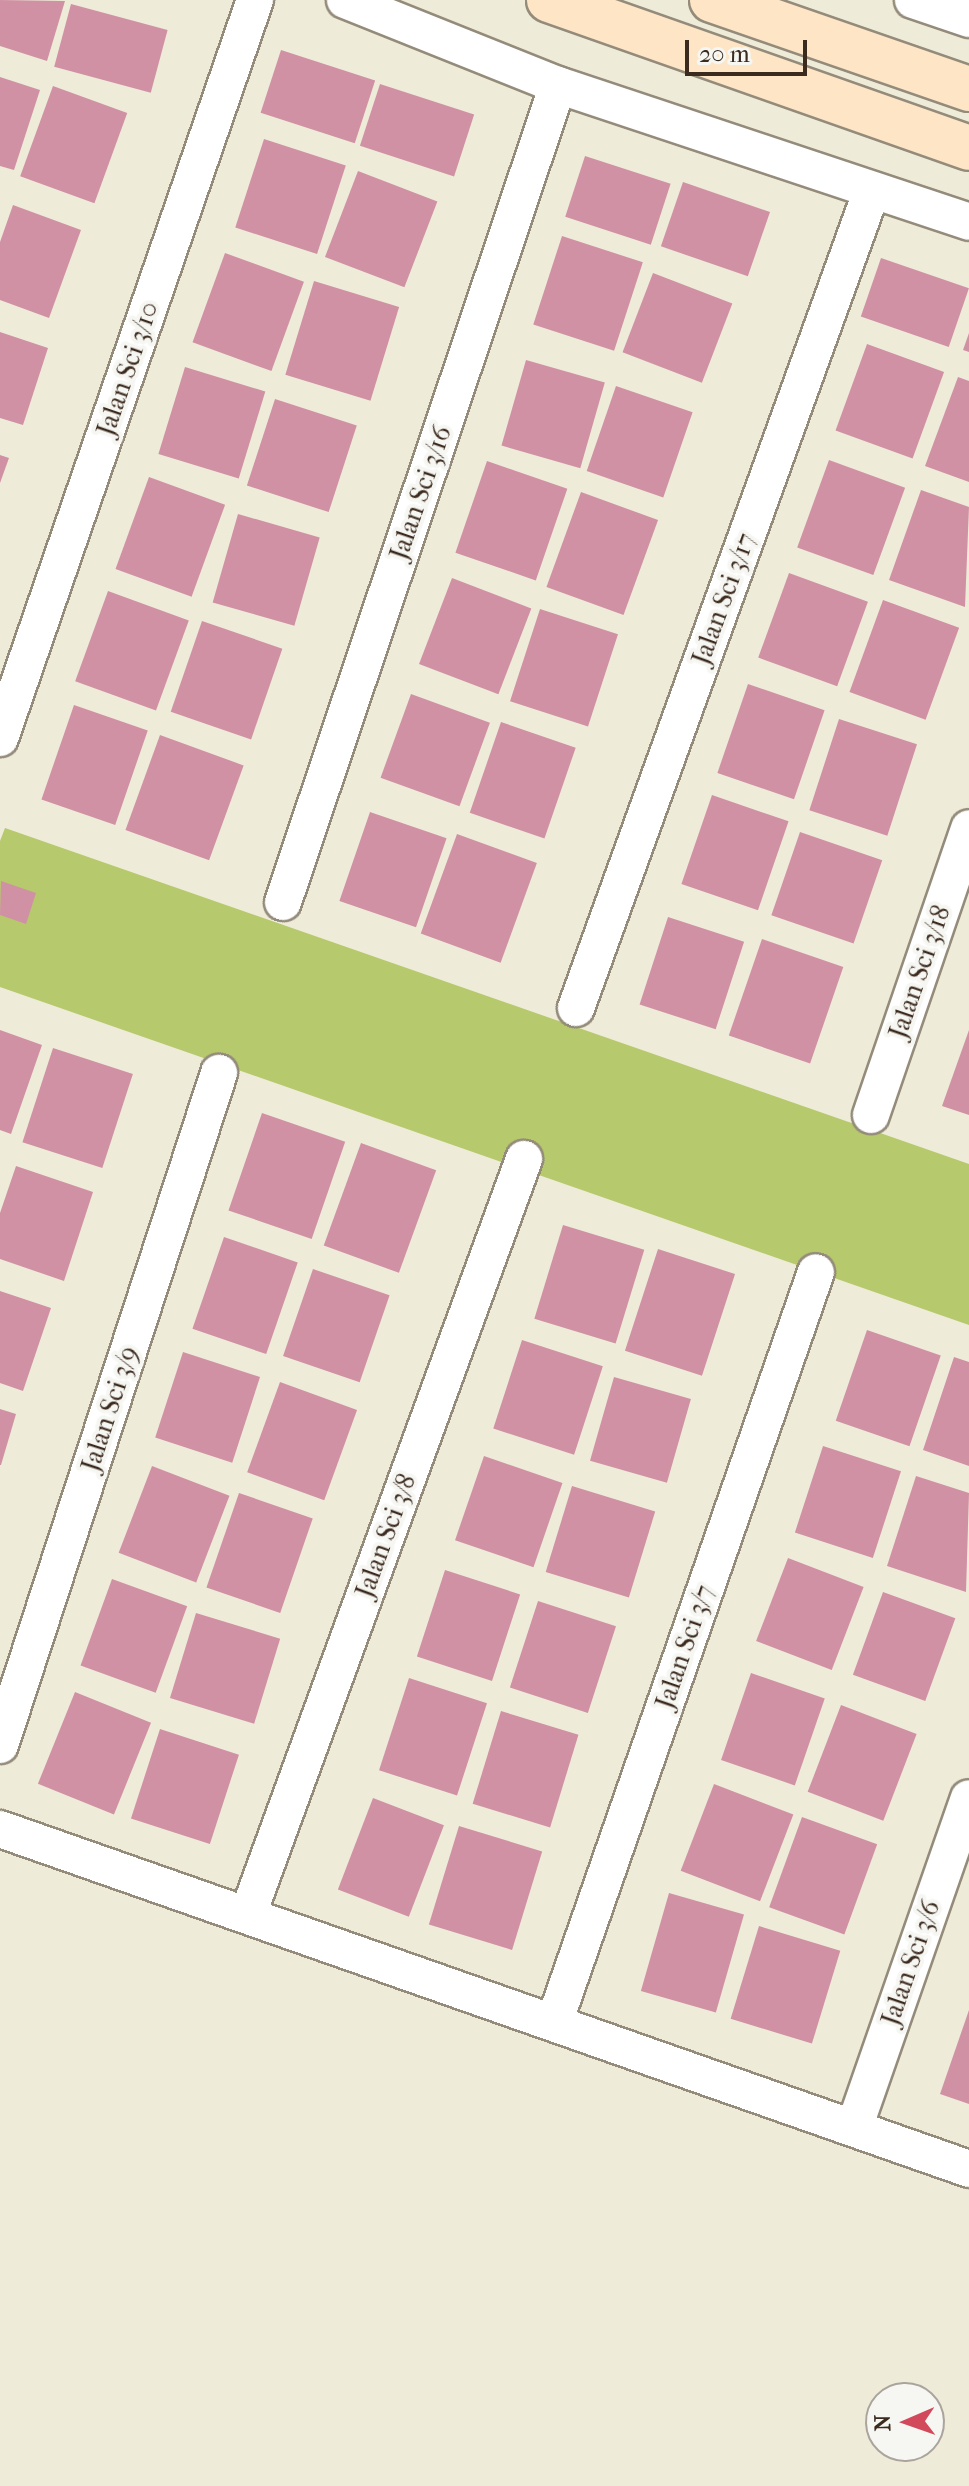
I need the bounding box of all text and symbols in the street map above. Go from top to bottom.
scale bar [689,24,811,74]
text: 20 m [699,40,750,68]
street label: Jalan Sci 3/10 [91,298,165,440]
street label: Jalan Sci 3/16 [384,422,458,564]
street label: Jalan Sci 3/17 [686,529,762,669]
street label: Jalan Sci 3/18 [883,901,957,1043]
street label: Jalan Sci 3/9 [75,1342,145,1476]
street label: Jalan Sci 3/8 [349,1470,423,1602]
street label: Jalan Sci 3/7 [649,1581,721,1713]
street label: Jalan Sci 3/6 [875,1896,947,2030]
north arrow [865,2382,945,2462]
text: N [870,2414,896,2432]

